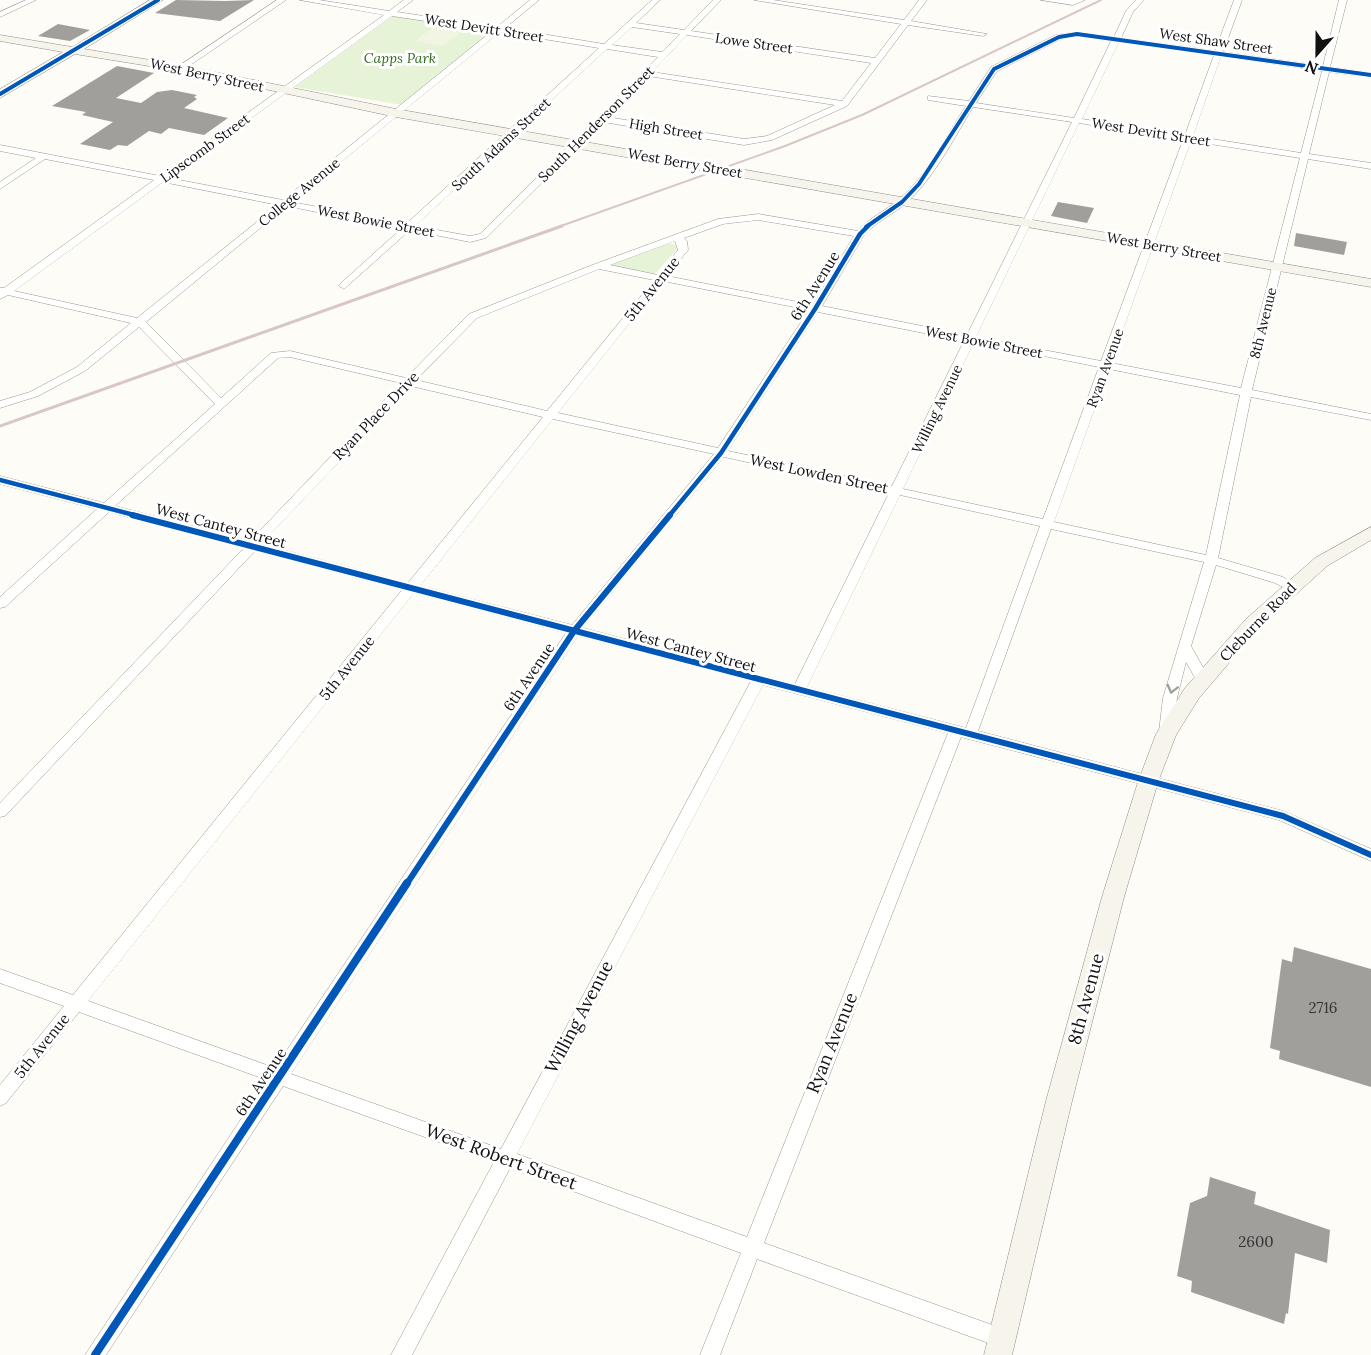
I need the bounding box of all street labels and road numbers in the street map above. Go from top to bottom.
street label: West Devitt Street [423,10,545,46]
street label: West Shaw Street [1158,24,1275,58]
street label: Lowe Street [714,29,795,57]
street label: West Berry Street [148,54,266,96]
street label: South Henderson Street [534,62,658,186]
street label: South Adams Street [448,93,555,194]
street label: Lipscomb Street [157,109,254,187]
street label: High Street [628,114,705,144]
street label: West Devitt Street [1090,114,1212,150]
street label: West Berry Street [626,144,744,182]
street label: College Avenue [255,153,344,230]
street label: West Bowie Street [316,201,437,241]
street label: West Berry Street [1105,228,1223,266]
street label: 6th Avenue [786,247,843,324]
street label: 5th Avenue [620,252,683,325]
street label: 8th Avenue [1245,285,1281,361]
street label: West Bowie Street [924,322,1045,362]
street label: Ryan Avenue [1082,326,1128,410]
street label: Willing Avenue [908,361,966,456]
street label: Ryan Place Drive [328,367,423,464]
street label: West Lowden Street [748,450,890,497]
street label: West Cantey Street [154,499,289,552]
street label: Cleburne Road [1215,578,1300,665]
street label: West Cantey Street [624,623,759,676]
street label: 5th Avenue [315,631,378,704]
street label: 6th Avenue [499,639,558,715]
street label: 8th Avenue [1062,950,1109,1047]
street label: Willing Avenue [539,956,618,1077]
street label: Ryan Avenue [801,989,862,1097]
street label: 5th Avenue [10,1009,73,1082]
street label: 6th Avenue [231,1044,290,1120]
street label: West Robert Street [422,1118,580,1195]

